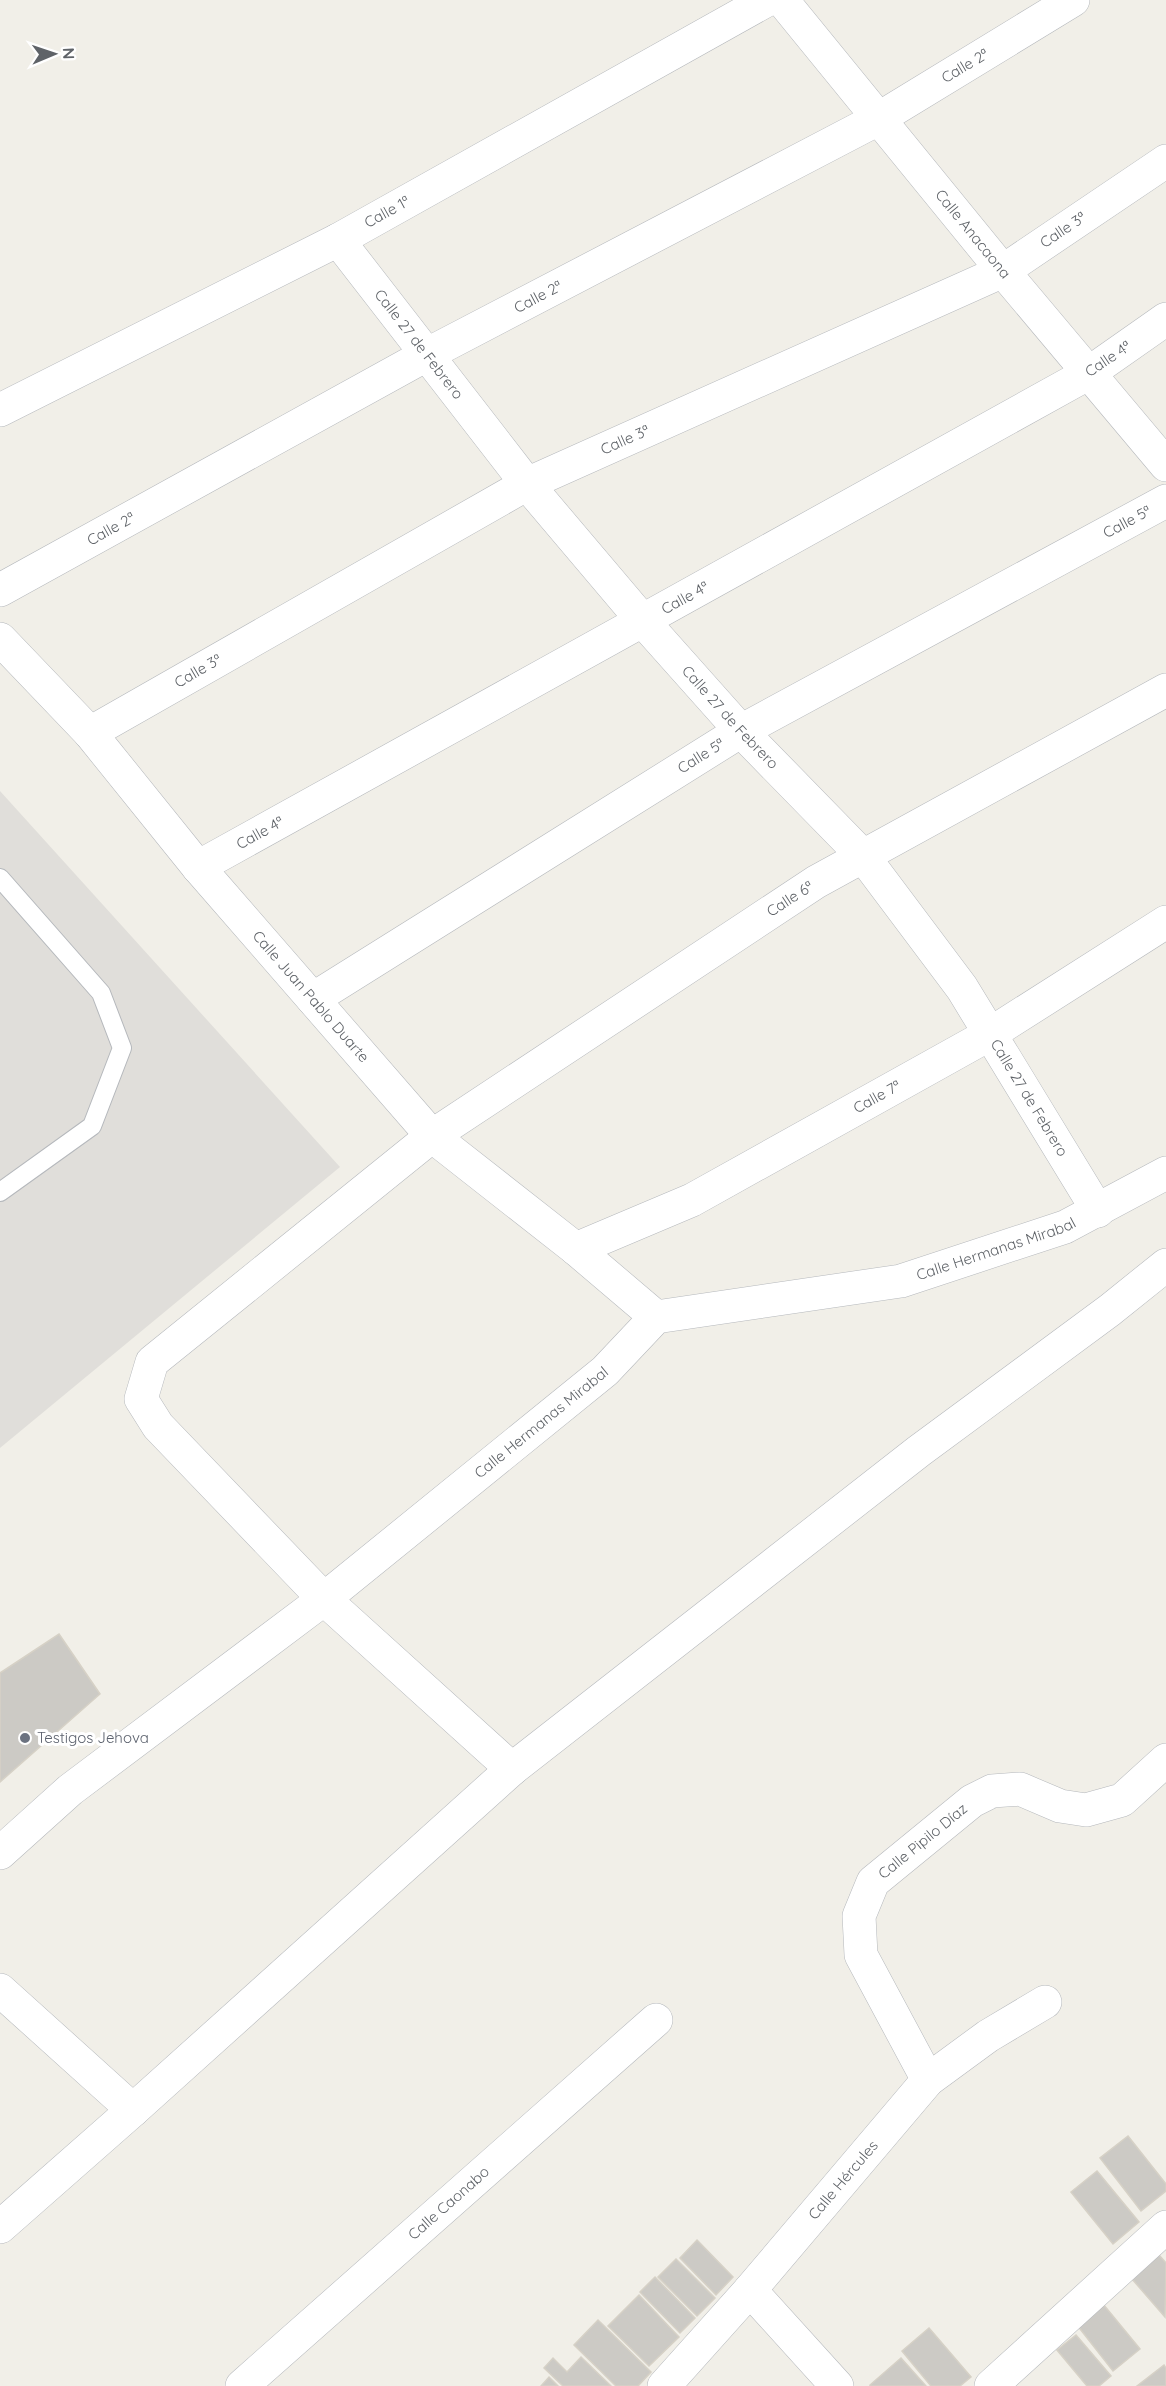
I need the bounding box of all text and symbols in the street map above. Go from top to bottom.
north arrow [24,24,84,84]
street label: Calle 2ª [938,44,992,87]
text: N [59,47,79,60]
street label: Calle Anacaona [931,185,1015,282]
street label: Calle 1ª [361,191,413,232]
street label: Calle 3ª [1036,207,1089,252]
street label: Calle 2ª [510,276,565,317]
street label: Calle 27 de Febrero [371,285,468,403]
street label: Calle 4ª [1081,336,1134,381]
street label: Calle 3ª [597,420,652,459]
street label: Calle 5ª [1100,501,1154,542]
street label: Calle 2ª [84,508,138,549]
street label: Calle 4ª [658,577,712,618]
street label: Calle 3ª [171,650,225,692]
street label: Calle 27 de Febrero [678,661,783,773]
street label: Calle 5ª [674,734,728,777]
street label: Calle 4ª [233,812,287,853]
street label: Calle 6ª [763,877,817,921]
street label: Calle Juan Pablo Duarte [249,926,374,1066]
street label: Calle 27 de Febrero [987,1036,1073,1160]
street label: Calle 7ª [850,1076,904,1117]
street label: Calle Hermanas Mirabal [914,1213,1079,1284]
street label: Calle Hermanas Mirabal [470,1362,612,1482]
place label: Testigos Jehova [37,1728,149,1747]
marker: Testigos Jehova [18,1731,32,1745]
street label: Calle Pipilo Díaz [874,1799,971,1883]
street label: Calle Hércules [804,2136,882,2223]
street label: Calle Caonabo [404,2162,493,2244]

